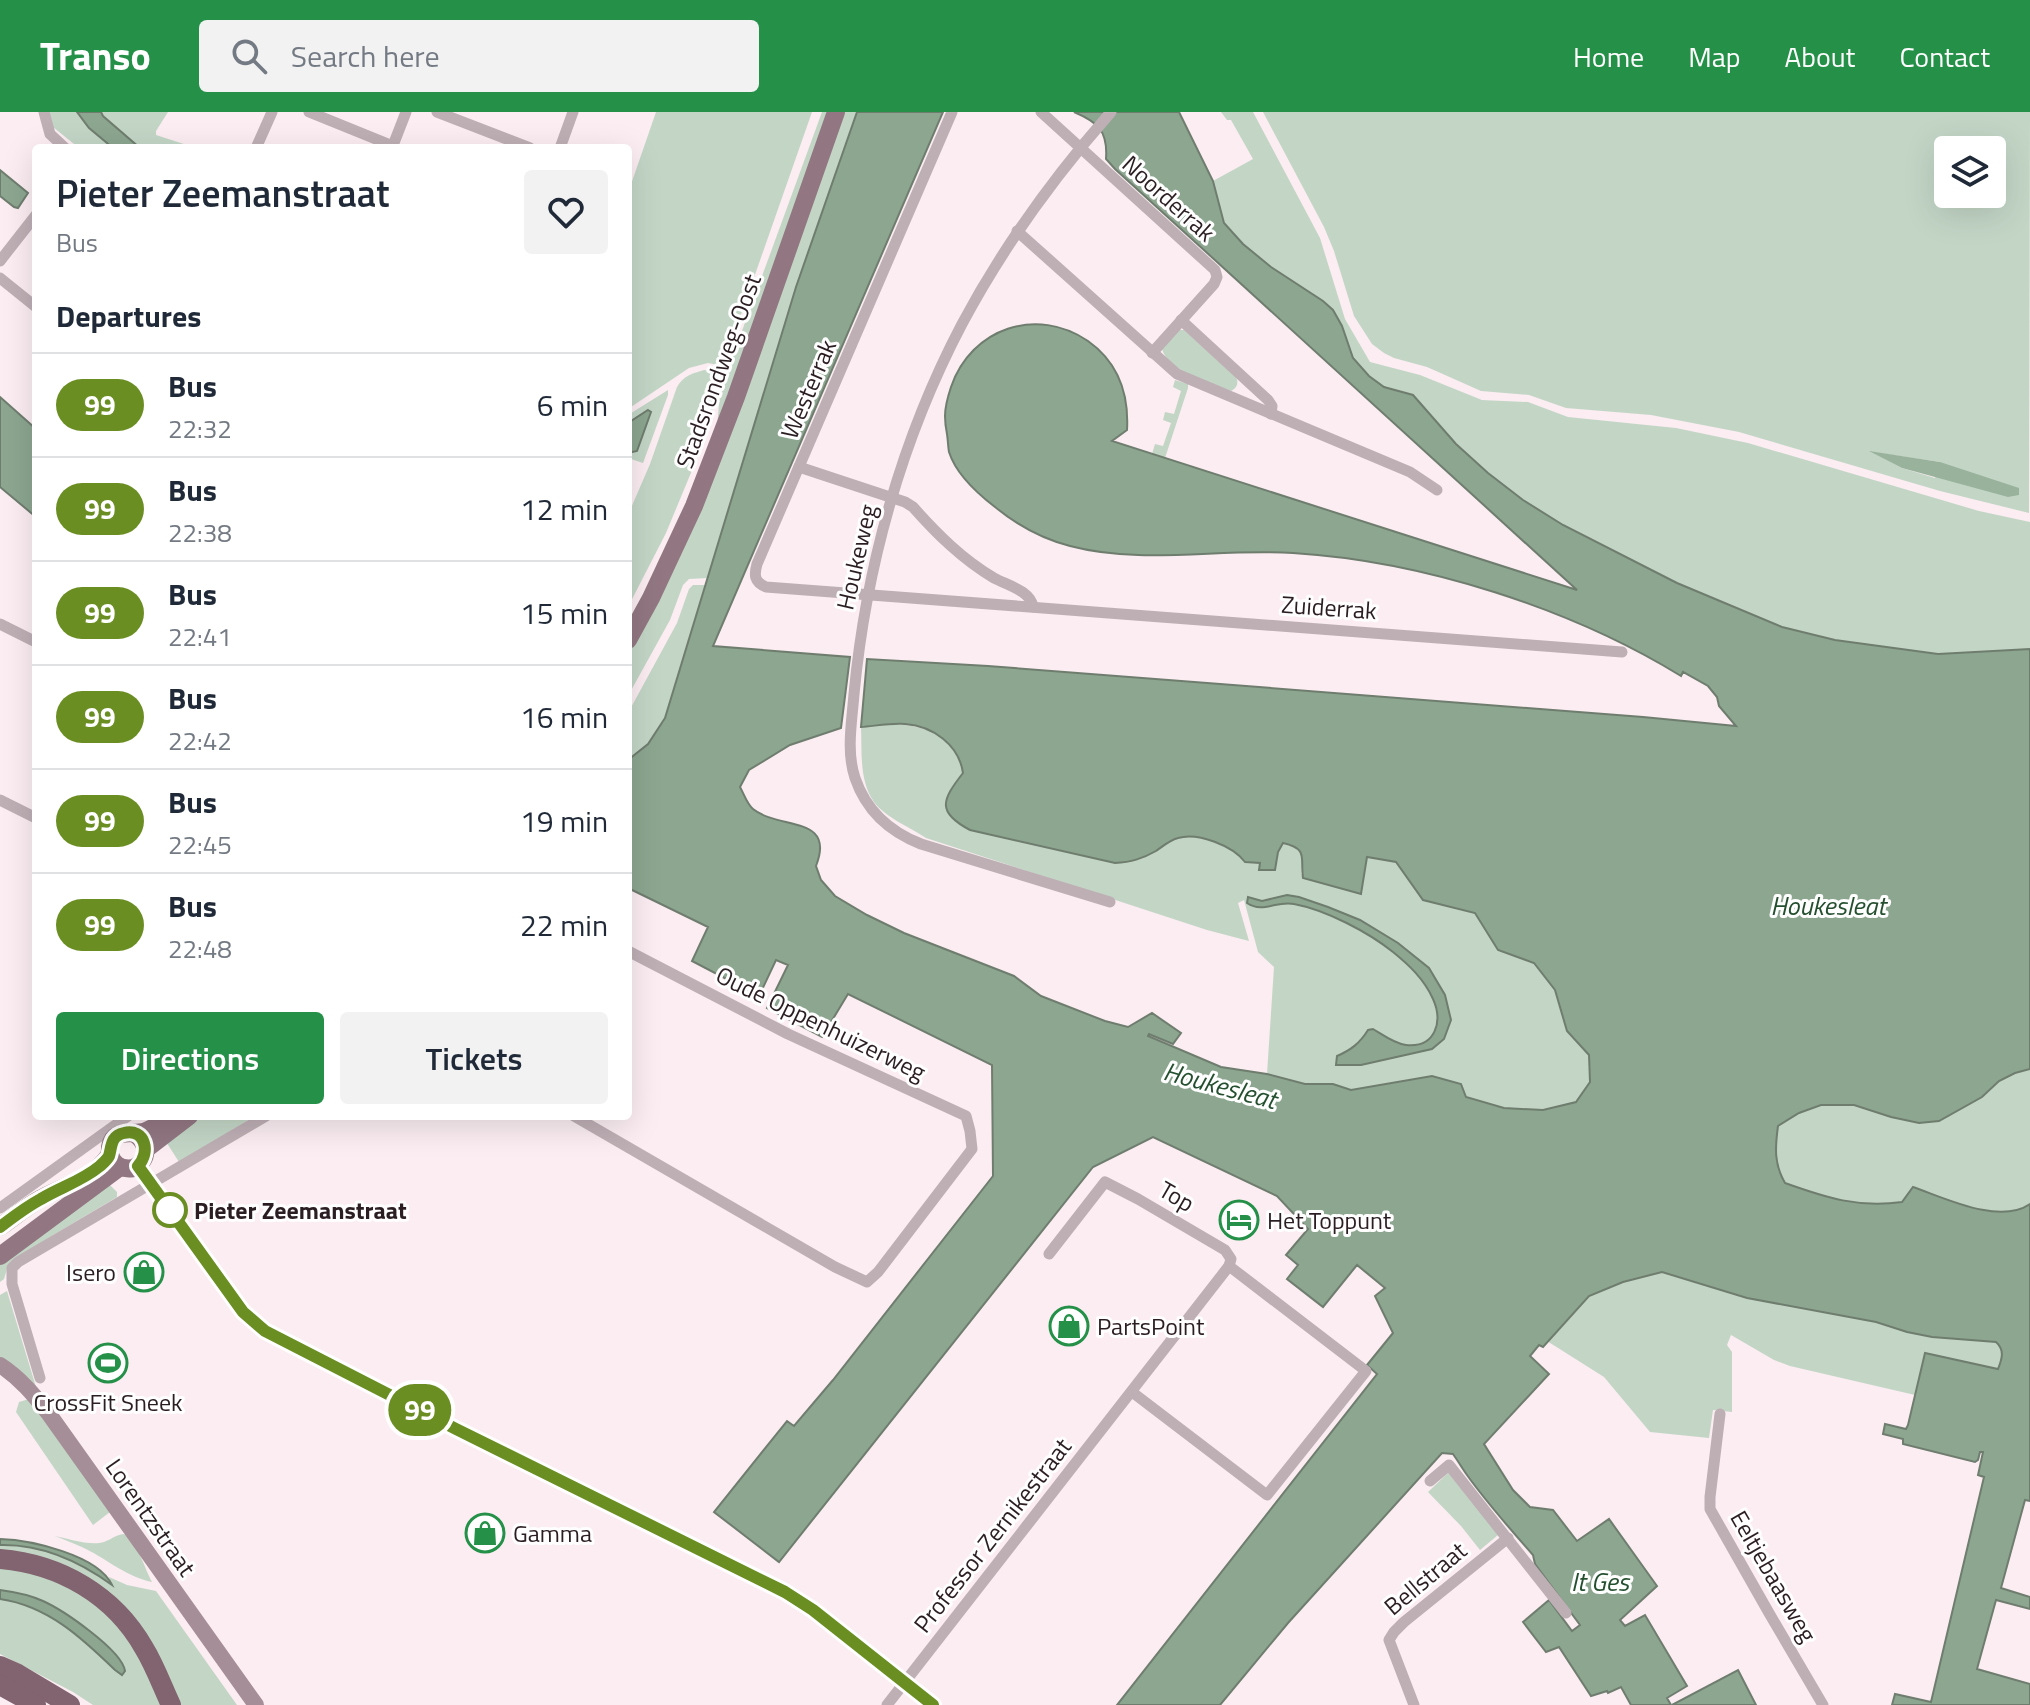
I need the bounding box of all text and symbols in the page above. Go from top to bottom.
search box [199,20,759,92]
text: Transo [40,27,151,85]
text: Search here [291,33,440,79]
icon: search [227,34,271,78]
text: Home [1573,35,1644,78]
text: Map [1688,35,1741,78]
text: About [1785,35,1855,78]
text: Contact [1899,35,1990,78]
map controls [1934,136,2006,208]
button: layers [1934,136,2006,208]
street label: Noorderrak [1114,146,1224,250]
text: Pieter Zeemanstraat [56,164,390,222]
button: heart [524,170,608,254]
text: Bus [56,223,98,262]
street label: Stadsrondweg-Oost [666,268,770,473]
text: Departures [56,293,201,339]
street label: Westerrak [771,333,845,444]
text: Bus [168,363,217,409]
text: 6 min [537,382,608,428]
text: 99 [84,383,116,426]
text: 22:32 [168,409,232,448]
text: Bus [168,467,217,513]
text: 12 min [520,486,608,532]
text: 99 [84,487,116,530]
street label: Houkeweg [826,501,886,613]
text: 22:38 [168,513,232,552]
text: Bus [168,571,217,617]
street label: Zuiderrak [1280,586,1378,628]
text: 15 min [520,590,608,636]
text: 99 [84,591,116,634]
text: 22:41 [168,617,232,656]
text: Bus [168,675,217,721]
text: 16 min [520,694,608,740]
text: 99 [84,695,116,738]
text: 22:42 [168,721,232,760]
text: Bus [168,779,217,825]
text: 19 min [520,798,608,844]
text: 99 [84,799,116,842]
text: 22:45 [168,825,232,864]
text: Bus [168,883,217,929]
water label: Houkesleat [1770,886,1888,925]
text: 22 min [520,902,608,948]
text: 99 [84,903,116,946]
text: 22:48 [168,929,232,968]
street label: Oude Oppenhuizerweg [710,956,932,1090]
button: Directions [56,1012,324,1104]
button: Tickets [340,1012,608,1104]
water label: Houkesleat [1159,1051,1283,1119]
street label: Top [1153,1171,1201,1221]
place label: Pieter Zeemanstraat [194,1192,407,1228]
marker: Pieter Zeemanstraat [153,1193,187,1227]
hotel icon: Het Toppunt [1218,1199,1260,1241]
place label: Het Toppunt [1267,1202,1392,1238]
shop icon: Isero [123,1251,165,1293]
place label: Isero [66,1254,116,1290]
shop icon: PartsPoint [1048,1305,1090,1347]
place label: PartsPoint [1097,1308,1205,1344]
sports icon: CrossFit Sneek [87,1342,129,1384]
place label: CrossFit Sneek [33,1384,183,1420]
line badge: 99 [384,1384,456,1436]
text: 99 [404,1388,436,1431]
street label: Professor Zernikestraat [904,1430,1080,1640]
street label: Lorentzstraat [97,1451,205,1584]
street label: Eeltjebaasweg [1722,1503,1826,1649]
shop icon: Gamma [464,1512,506,1554]
place label: Gamma [513,1515,592,1551]
street label: Bellstraat [1376,1532,1475,1623]
water label: It Ges [1571,1562,1631,1601]

